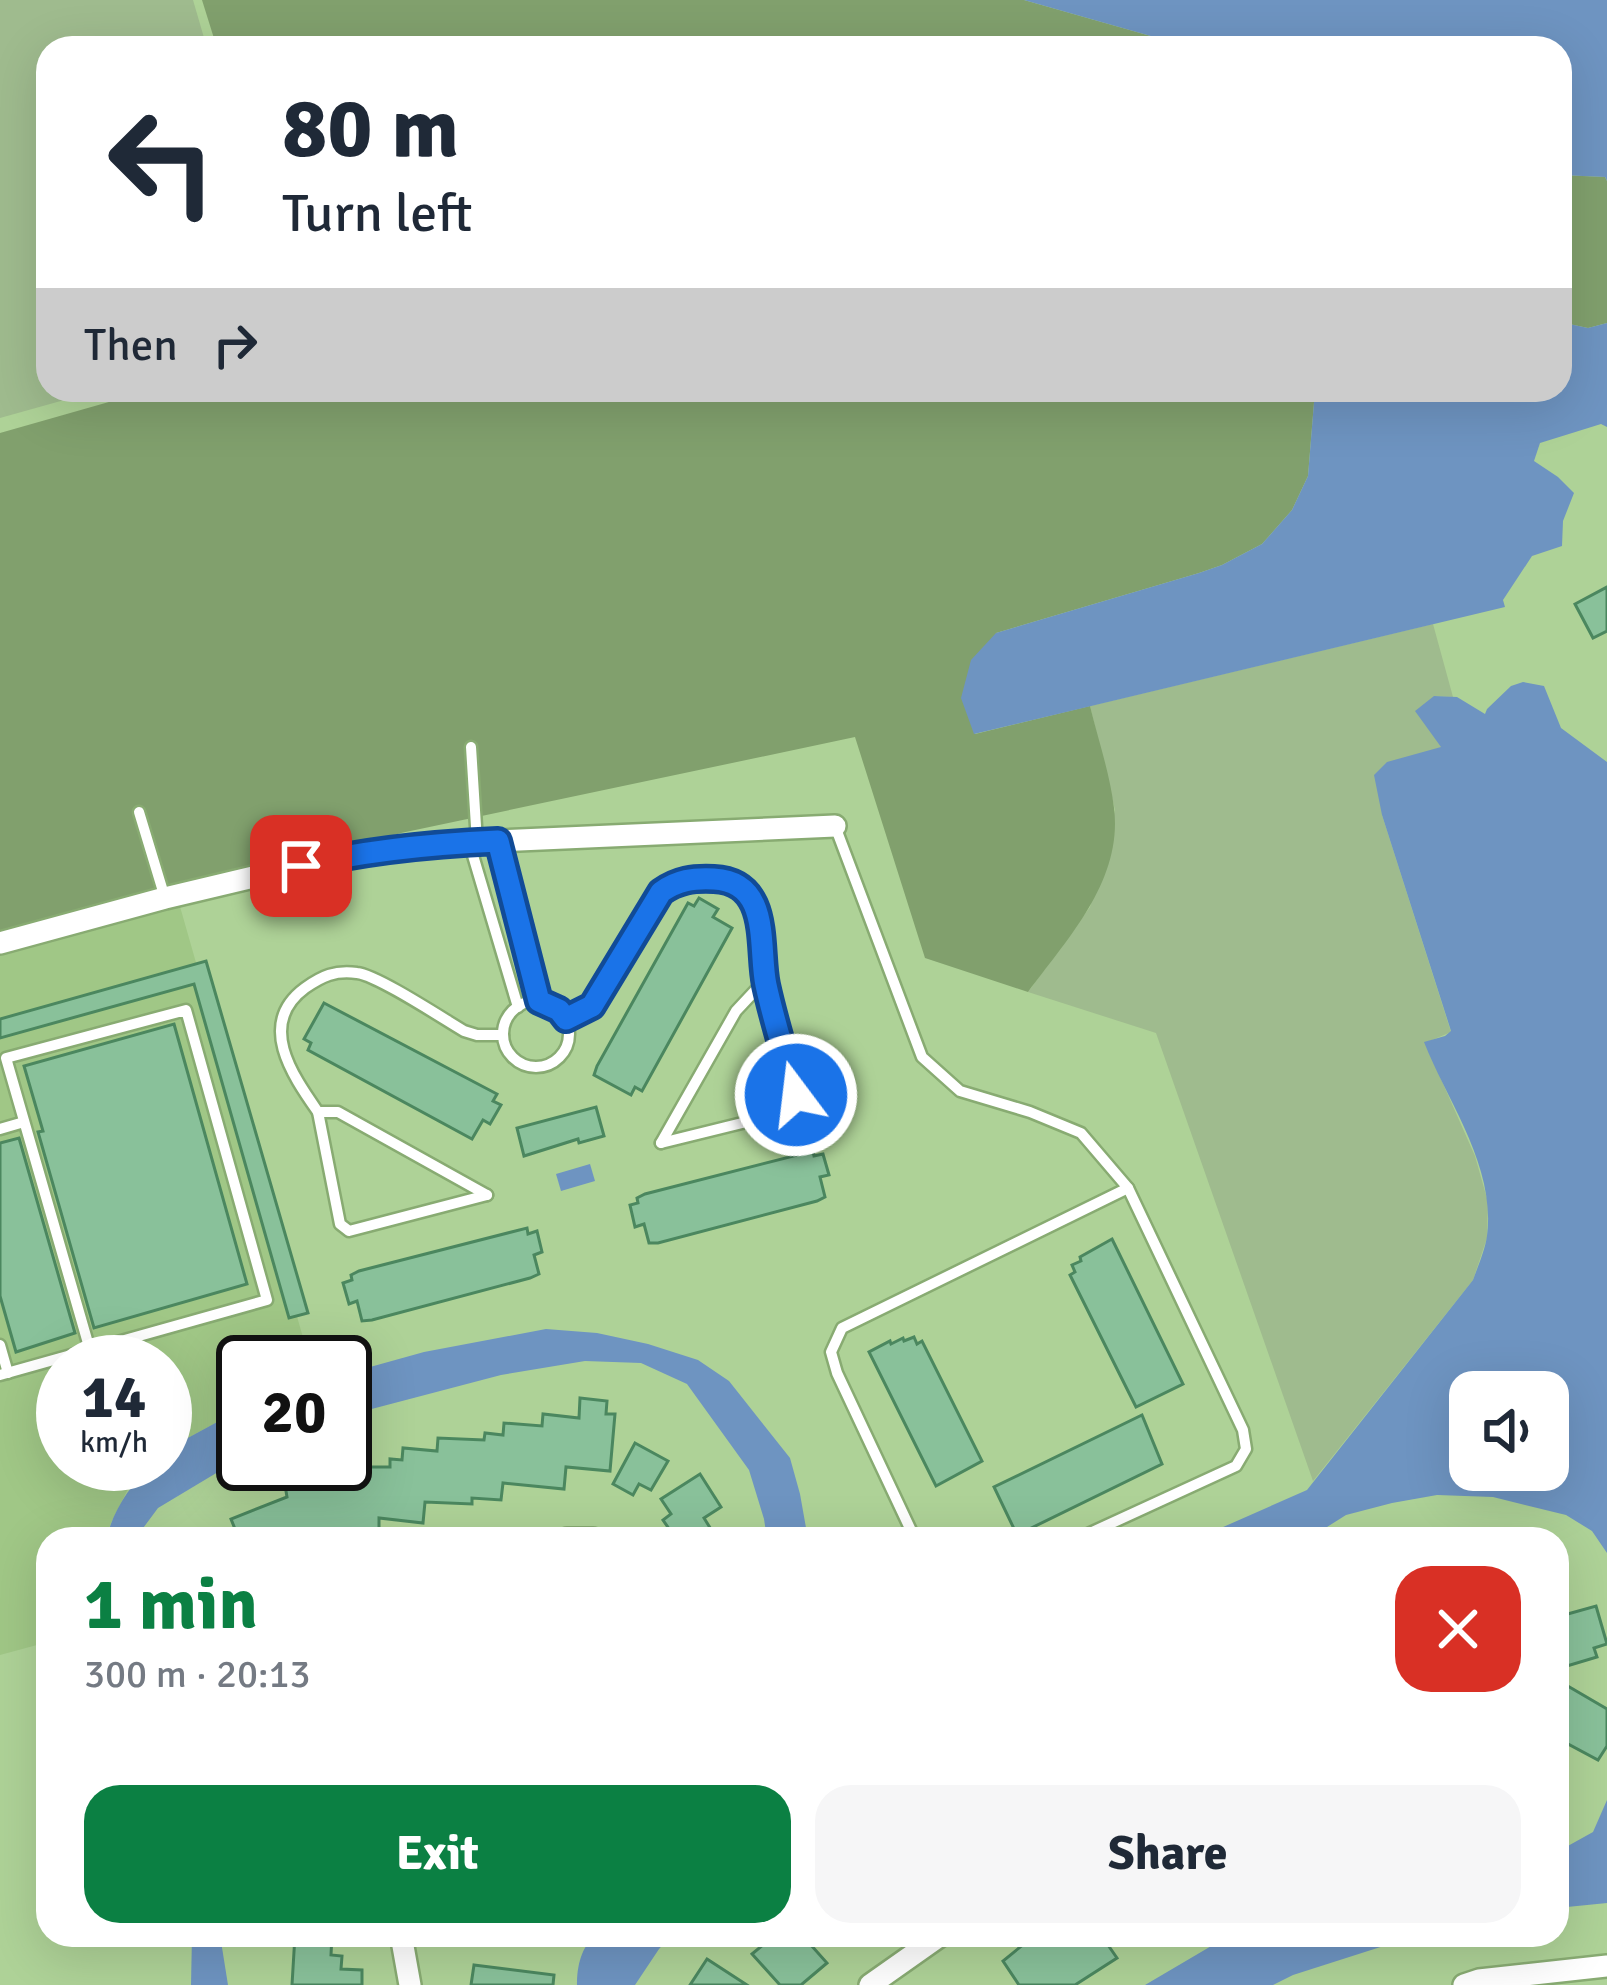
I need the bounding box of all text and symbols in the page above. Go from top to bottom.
text: 80 m [282,77,459,181]
icon: left [84,84,240,240]
text: Turn left [282,180,472,247]
icon: right [202,312,268,378]
text: Then [84,318,178,373]
pin [250,815,352,917]
icon: arrive [268,833,334,899]
position arrow [733,1032,859,1158]
speed limit sign: 20 [216,1335,372,1491]
text: 14 [82,1361,146,1435]
map controls [1449,1371,1569,1491]
button: sound [1449,1371,1569,1491]
text: km/h [80,1424,148,1461]
text: 1 min [84,1560,258,1649]
button: close [1395,1566,1521,1692]
text: 300 m · 20:13 [84,1650,311,1698]
button: Exit [84,1785,791,1923]
button: Share [815,1785,1521,1923]

